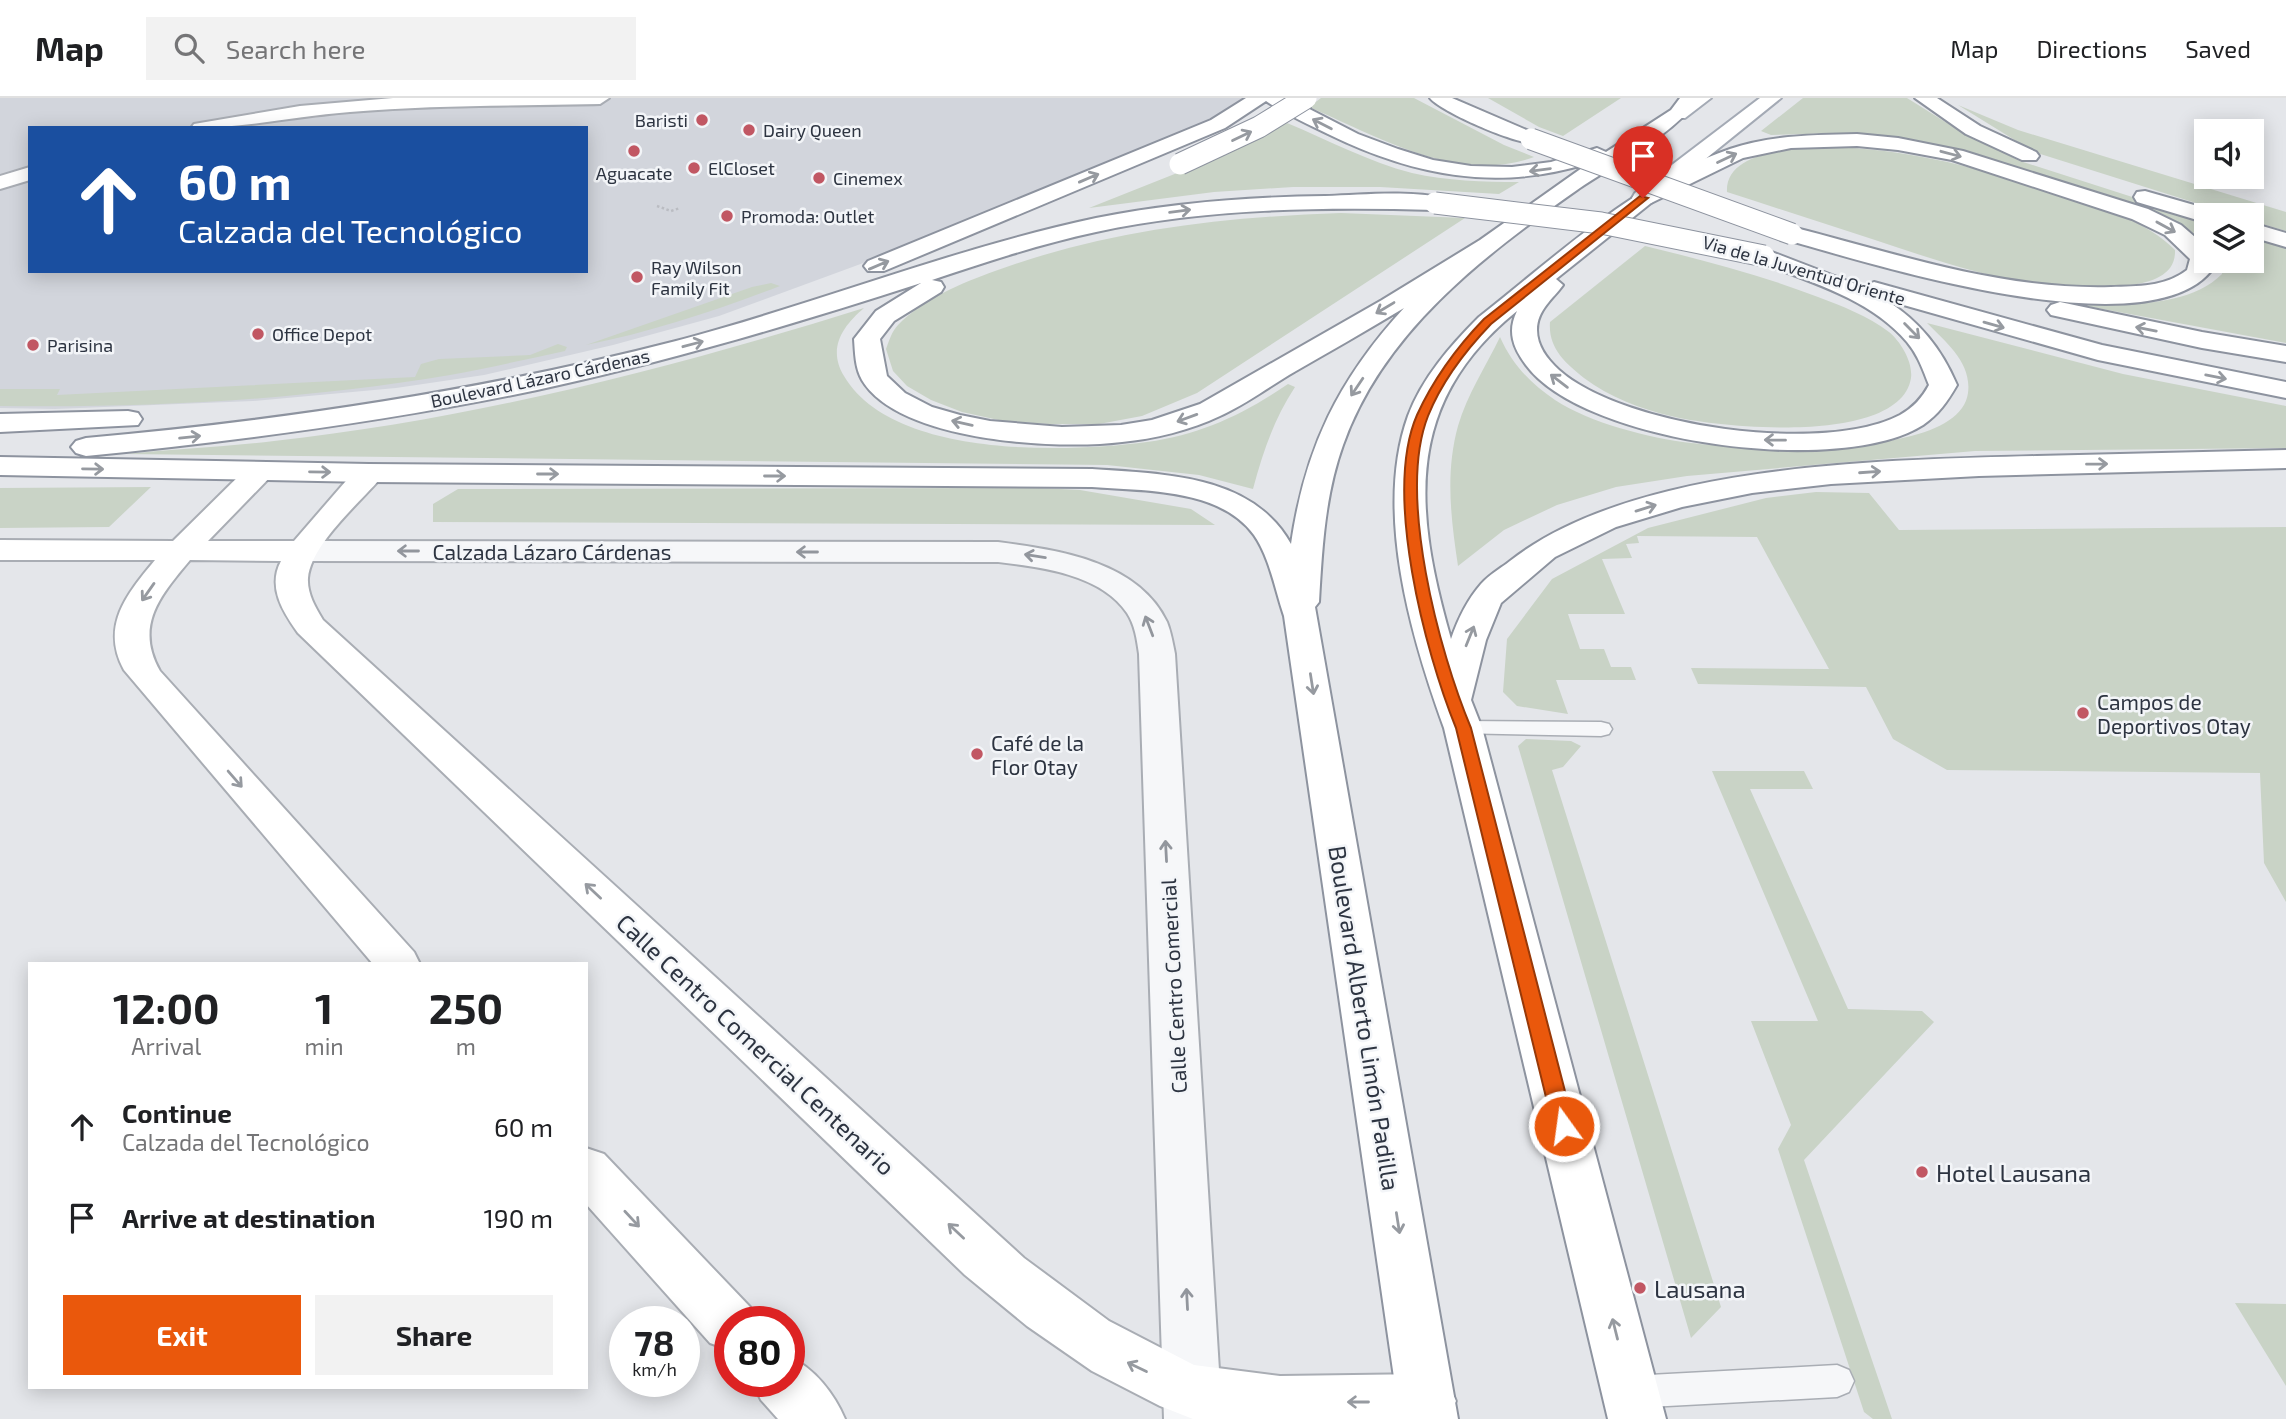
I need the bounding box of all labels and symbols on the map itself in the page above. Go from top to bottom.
place label: Baristi [635,109,688,131]
marker: Baristi [694,112,710,128]
one-way arrow [1312,116,1333,130]
place label: Dairy Queen [763,119,862,141]
marker: Dairy Queen [741,122,757,138]
pin [1613,126,1673,198]
one-way arrow [1231,128,1252,142]
marker: Aguacate [626,143,642,159]
one-way arrow [1939,148,1962,161]
one-way arrow [1716,151,1737,165]
place label: ElCloset [708,157,775,179]
marker: ElCloset [686,160,702,176]
place label: Aguacate [596,162,672,184]
one-way arrow [1530,164,1552,177]
place label: Cinemex [833,167,903,189]
marker: Cinemex [811,170,827,186]
one-way arrow [1078,171,1100,184]
place label: Promoda: Outlet [741,205,874,227]
one-way arrow [1168,205,1191,218]
marker: Promoda: Outlet [719,208,735,224]
one-way arrow [2155,220,2175,234]
street label: Via de la Juventud Oriente [1700,230,1908,310]
place label: Ray Wilson Family Fit [651,256,742,299]
one-way arrow [868,258,890,271]
marker: Ray Wilson Family Fit [629,269,645,285]
one-way arrow [1376,302,1396,316]
one-way arrow [1983,319,2005,332]
one-way arrow [1903,322,1920,339]
one-way arrow [2135,322,2158,336]
place label: Office Depot [272,323,372,345]
marker: Office Depot [250,326,266,342]
place label: Parisina [47,334,113,356]
marker: Parisina [25,337,41,353]
one-way arrow [681,337,703,350]
street label: Boulevard Lázaro Cárdenas [428,344,652,412]
one-way arrow [2204,371,2226,384]
one-way arrow [1550,374,1568,389]
one-way arrow [1349,376,1363,396]
one-way arrow [1176,413,1198,426]
one-way arrow [951,416,974,430]
one-way arrow [178,430,201,443]
one-way arrow [1764,433,1787,446]
one-way arrow [2085,457,2108,470]
one-way arrow [81,462,104,475]
one-way arrow [308,465,331,479]
one-way arrow [1858,465,1880,478]
one-way arrow [536,467,559,481]
one-way arrow [763,469,786,483]
one-way arrow [1634,501,1656,514]
street label: Calzada Lázaro Cárdenas [433,539,671,564]
one-way arrow [397,544,420,558]
one-way arrow [796,545,819,559]
one-way arrow [1024,549,1046,562]
one-way arrow [141,582,155,601]
one-way arrow [1141,615,1154,637]
one-way arrow [1464,626,1477,648]
one-way arrow [1306,672,1319,695]
place label: Campos de Deportivos Otay [2097,689,2251,738]
marker: Campos de Deportivos Otay [2075,705,2091,721]
place label: Café de la Flor Otay [991,730,1084,779]
marker: Café de la Flor Otay [969,746,985,762]
one-way arrow [227,769,243,787]
one-way arrow [1160,840,1173,863]
street label: Boulevard Alberto Limón Padilla [1323,843,1407,1193]
street label: Calle Centro Comercial [1155,877,1191,1094]
one-way arrow [585,883,602,900]
street label: Calle Centro Comercial Centenario [611,907,901,1181]
position arrow [1527,1089,1601,1163]
place label: Hotel Lausana [1936,1158,2091,1187]
marker: Hotel Lausana [1914,1164,1930,1180]
one-way arrow [624,1210,641,1227]
one-way arrow [1392,1211,1405,1234]
one-way arrow [948,1222,965,1239]
place label: Lausana [1654,1274,1746,1303]
marker: Lausana [1632,1280,1648,1296]
one-way arrow [1181,1288,1194,1311]
speed limit sign: 80 [714,1306,805,1397]
one-way arrow [1608,1318,1621,1341]
one-way arrow [1127,1359,1148,1373]
one-way arrow [1347,1395,1370,1409]

